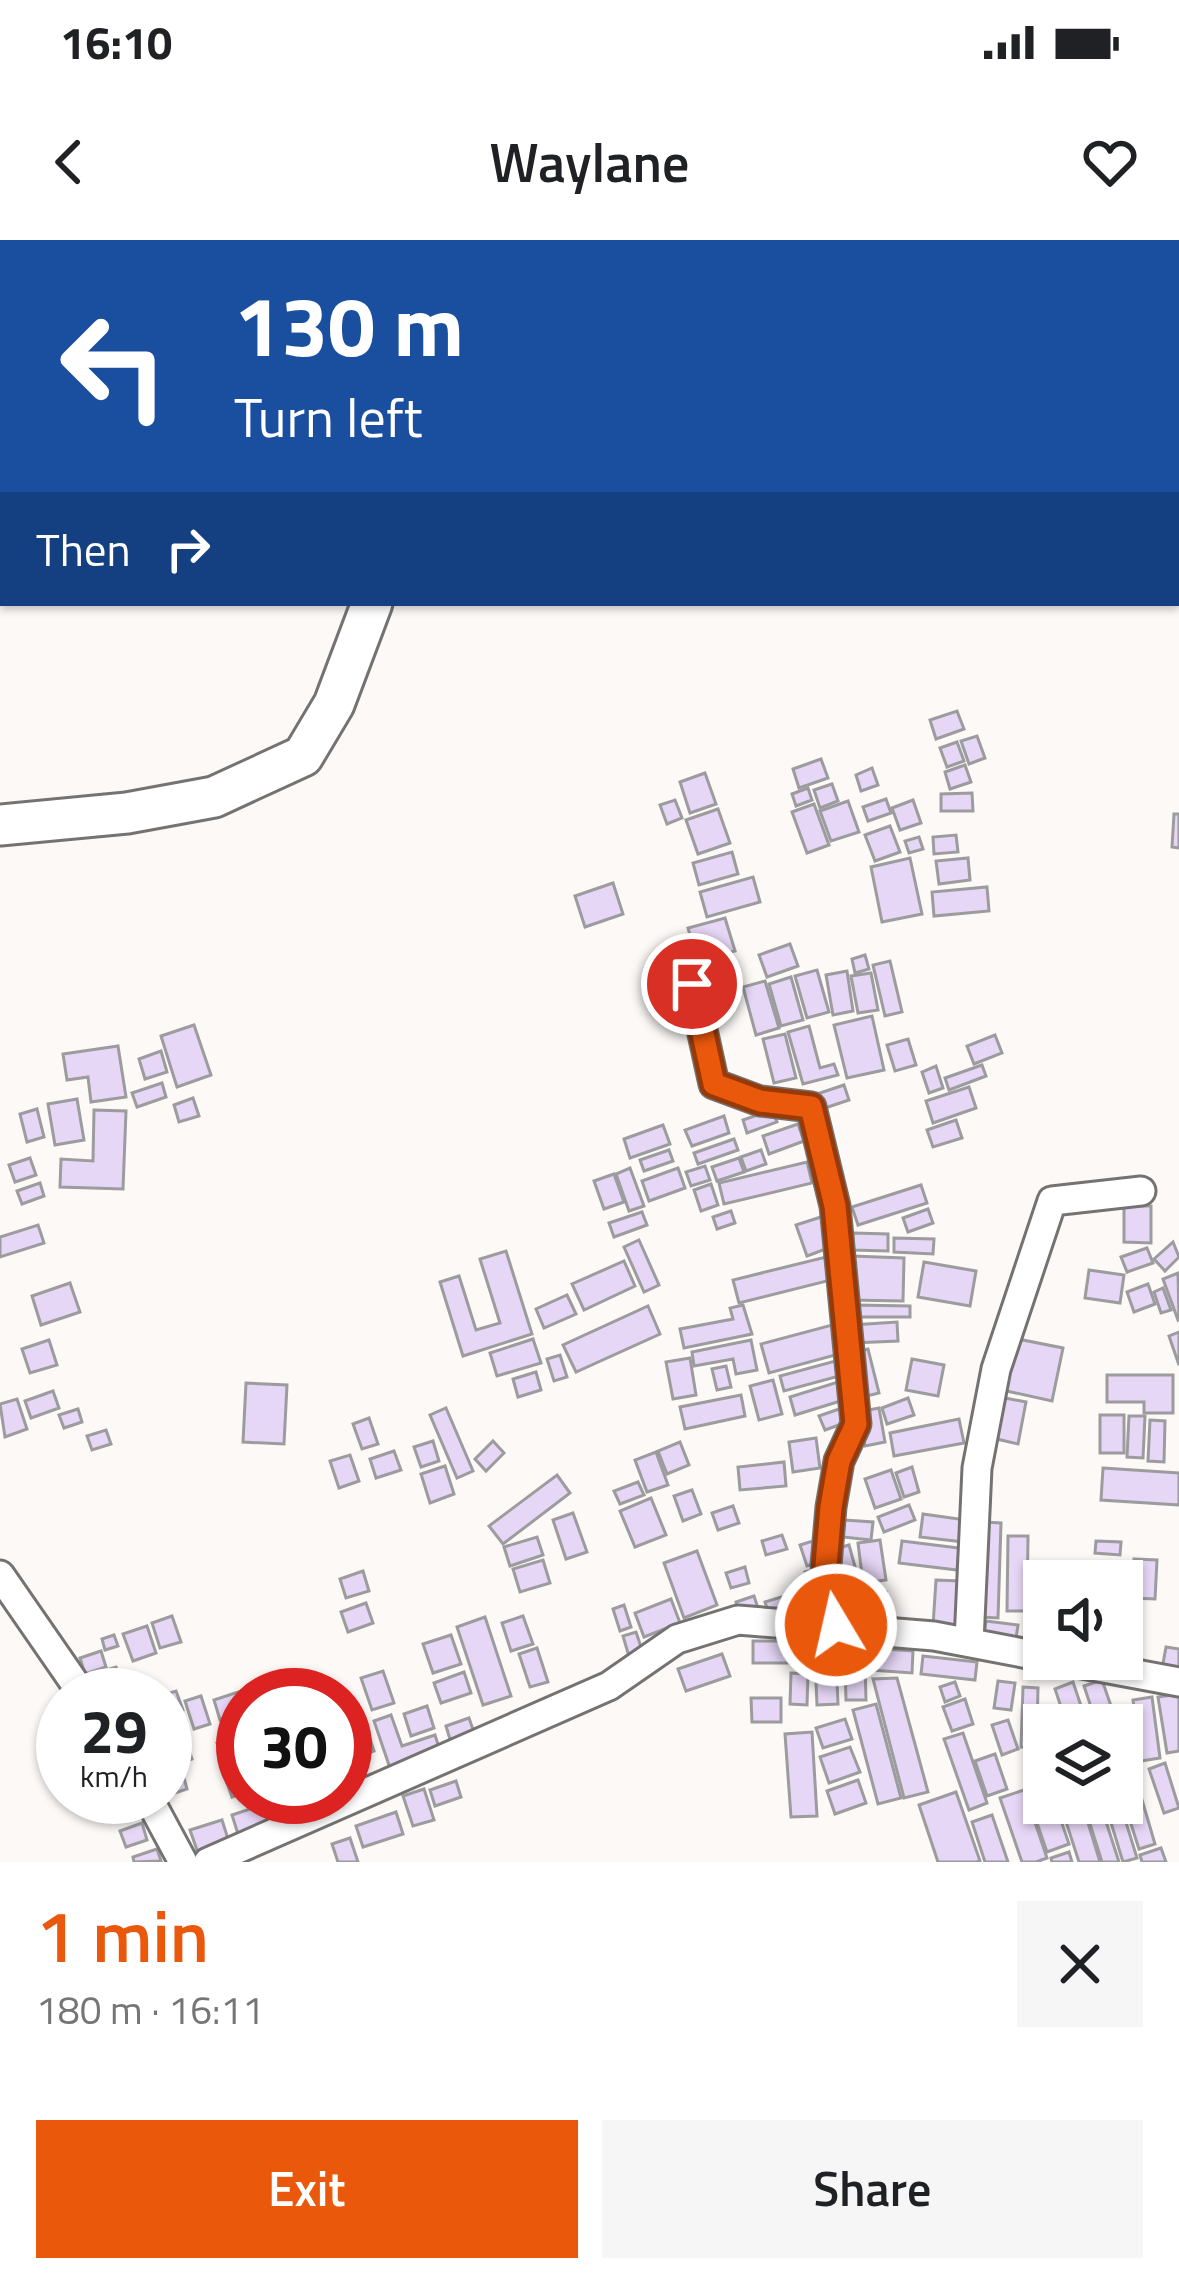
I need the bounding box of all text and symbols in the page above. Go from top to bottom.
text: 16:10 [60,8,172,76]
text: Waylane [490,121,689,203]
icon: back [36,129,102,195]
icon: heart [1077,129,1143,195]
text: 130 m [234,261,464,389]
icon: left [36,288,192,444]
text: Turn left [234,376,423,458]
text: Then [36,515,131,583]
icon: right [155,516,221,582]
pin [641,933,743,1035]
icon: arrive [659,951,725,1017]
map controls [1023,1560,1143,1824]
button: sound [1023,1560,1143,1680]
position arrow [773,1562,899,1688]
speed limit sign: 30 [216,1668,372,1824]
text: 29 [80,1685,148,1776]
button: layers [1023,1704,1143,1824]
text: km/h [80,1753,148,1799]
text: 1 min [36,1880,209,1990]
button: close [1017,1901,1143,2027]
text: 180 m · 16:11 [36,1980,264,2039]
button: Exit [36,2120,578,2258]
button: Share [602,2120,1143,2258]

